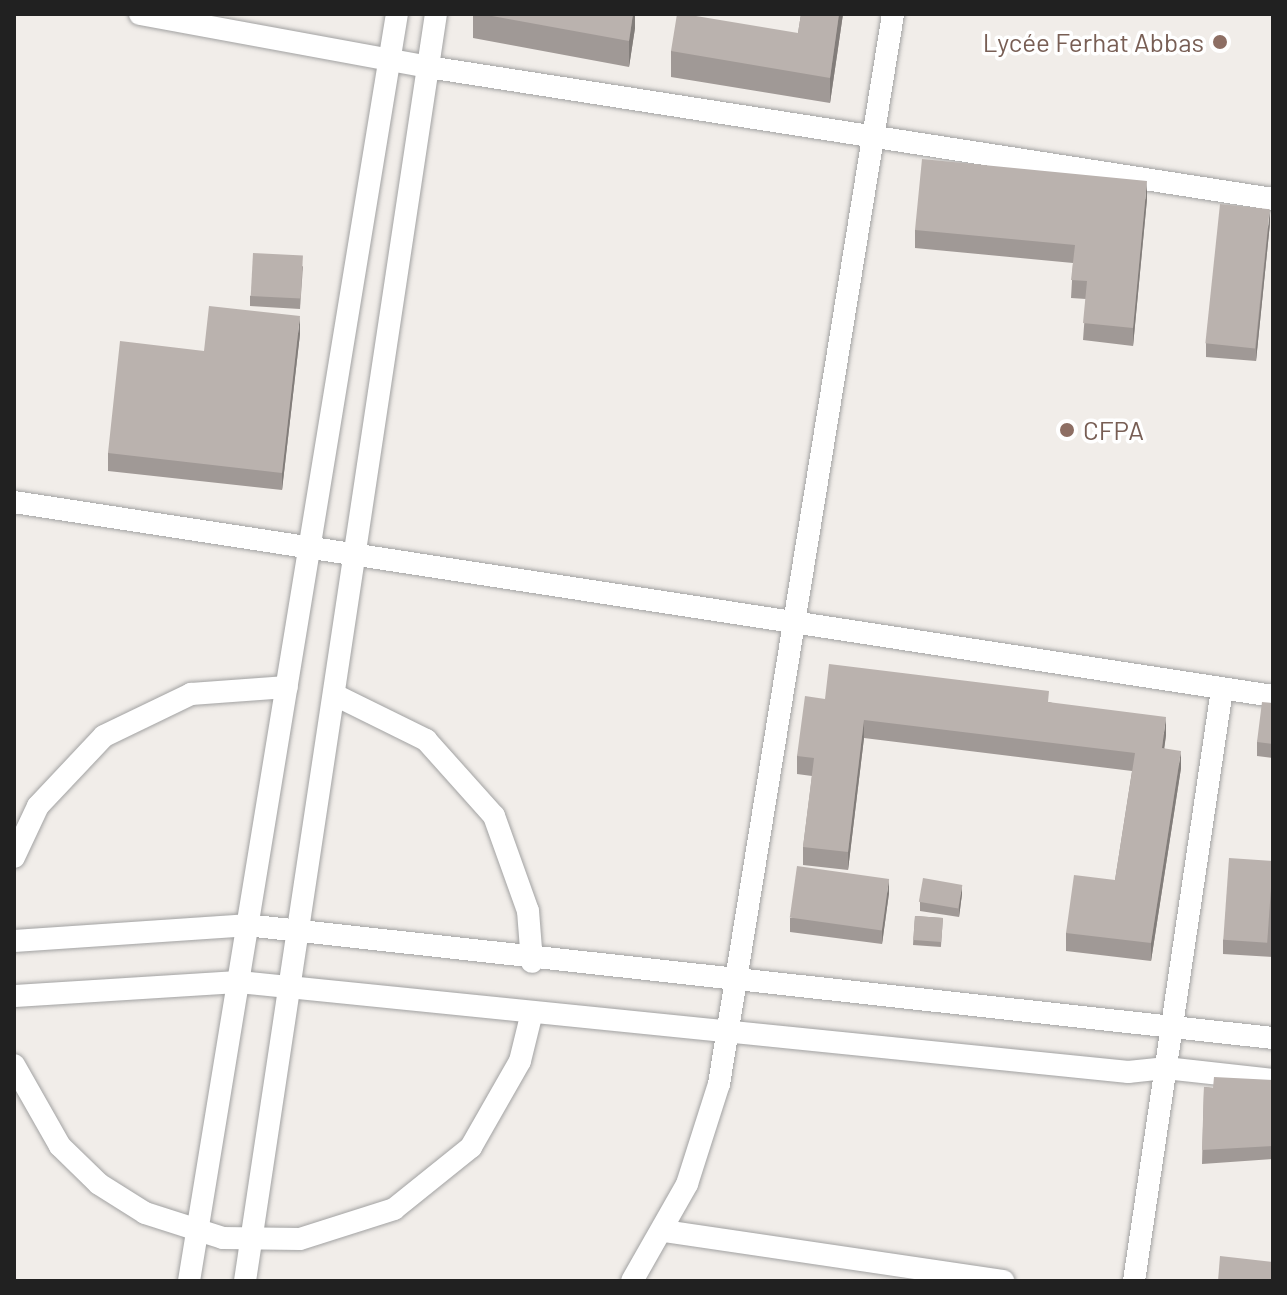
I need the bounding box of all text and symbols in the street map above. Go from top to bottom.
place label: Lycée Ferhat Abbas [983,26,1204,58]
marker: Lycée Ferhat Abbas [1211,33,1229,51]
place label: CFPA [1083,414,1144,446]
marker: CFPA [1058,421,1076,439]

